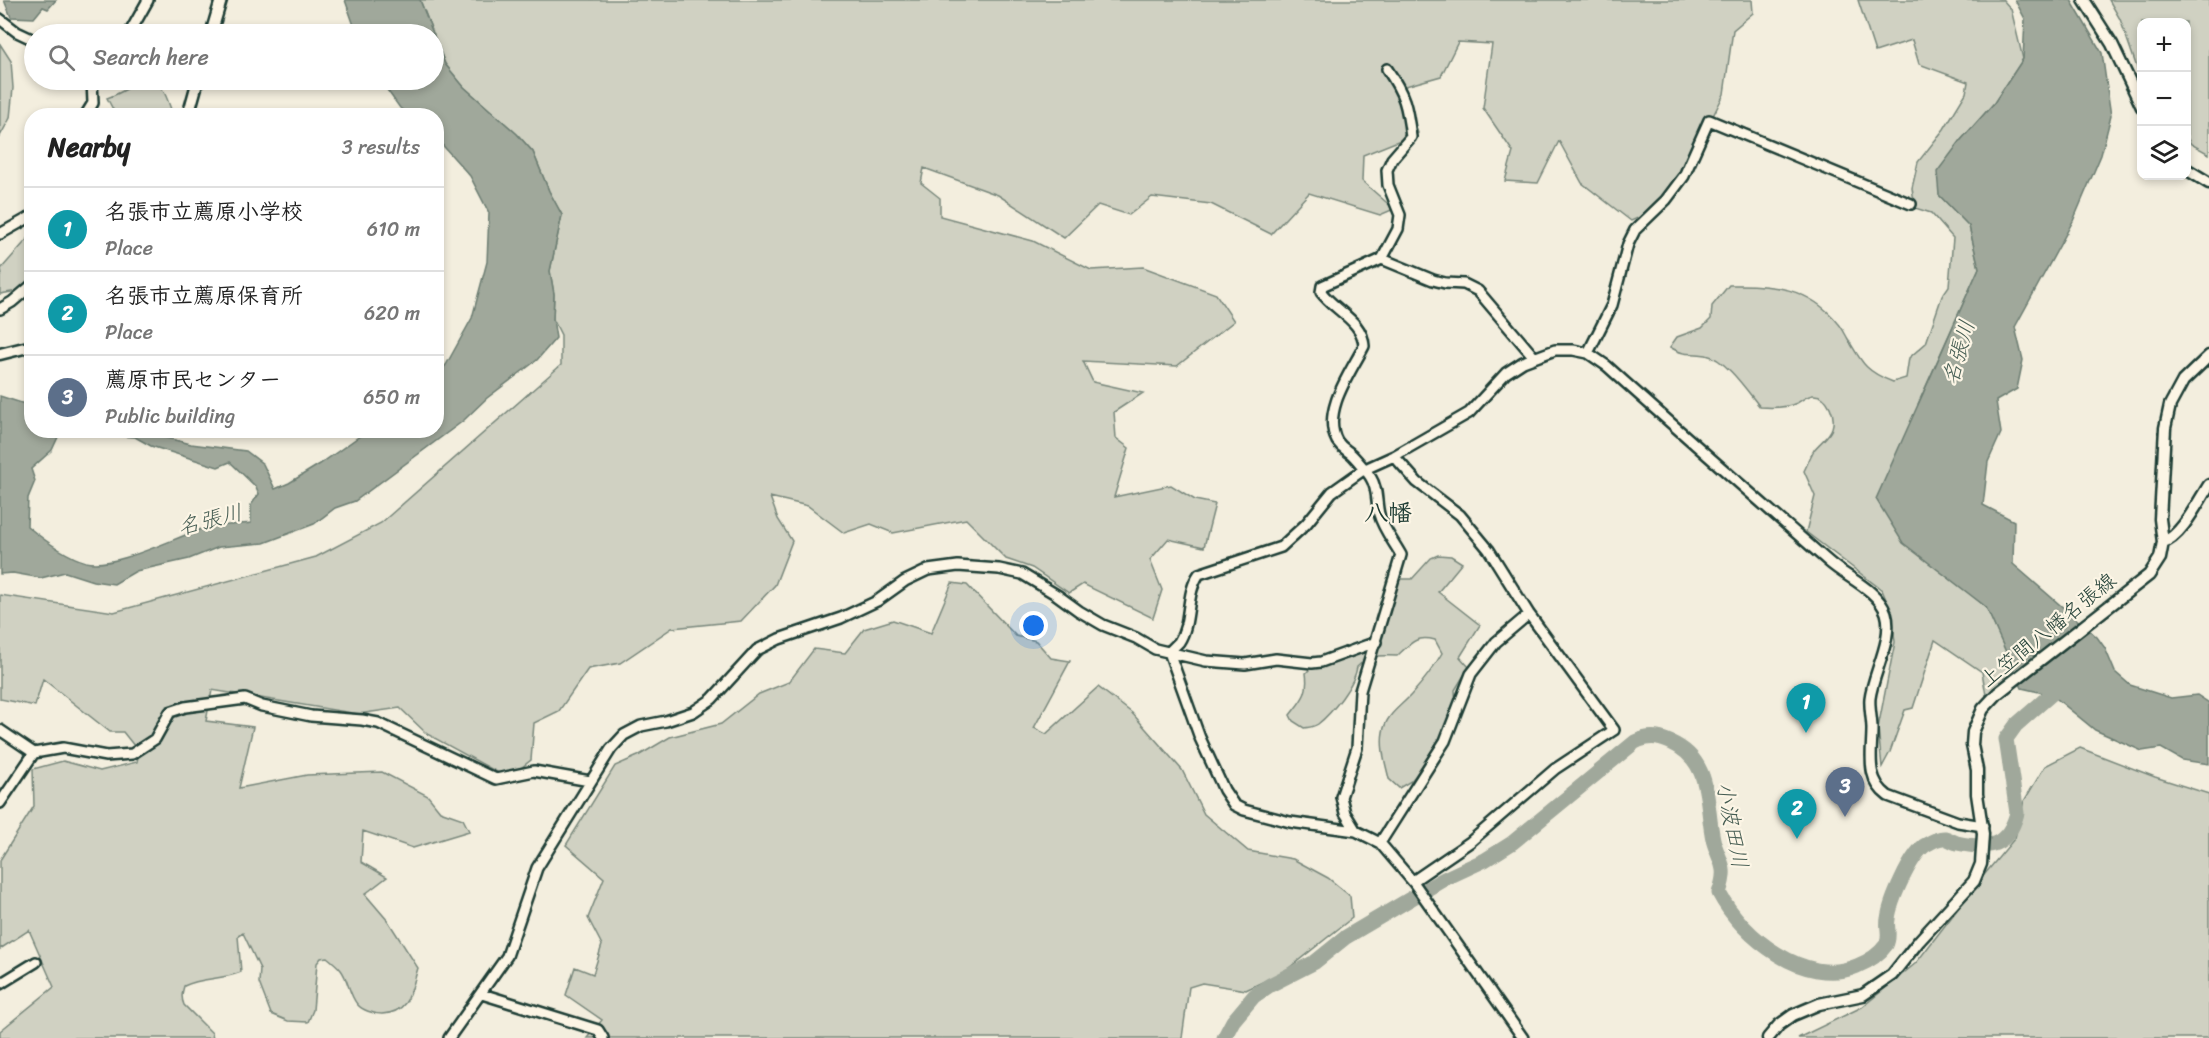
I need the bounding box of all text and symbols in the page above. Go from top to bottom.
map controls [2137,18,2191,180]
button: + [2137,18,2191,72]
search box [24,24,444,90]
text: Search here [93,38,209,77]
icon: search [45,41,78,74]
button: − [2137,72,2191,126]
text: Nearby [48,124,130,170]
button: layers [2137,126,2191,180]
text: 3 results [342,130,420,165]
text: 名張市立薦原小学校 [105,192,303,231]
text: 1 [63,212,72,247]
text: 610 m [367,212,420,247]
text: Place [105,231,153,266]
text: 名張市立薦原保育所 [105,276,303,315]
text: 2 [62,296,73,331]
text: 620 m [364,296,420,331]
text: Place [105,315,153,350]
water label: 名張川 [1931,315,1986,389]
text: 薦原市民センター [105,360,281,399]
text: 3 [62,380,73,415]
text: 650 m [363,380,420,415]
text: Public building [105,399,235,434]
district label: 八幡 [1364,492,1412,534]
water label: 名張川 [173,493,247,546]
street label: 上笠間八幡名張線 [1971,562,2125,698]
your location [1019,611,1048,640]
pin: 1 [1786,684,1826,733]
pin: 3 [1826,768,1864,817]
water label: 小波田川 [1705,778,1760,872]
pin: 2 [1778,790,1816,839]

